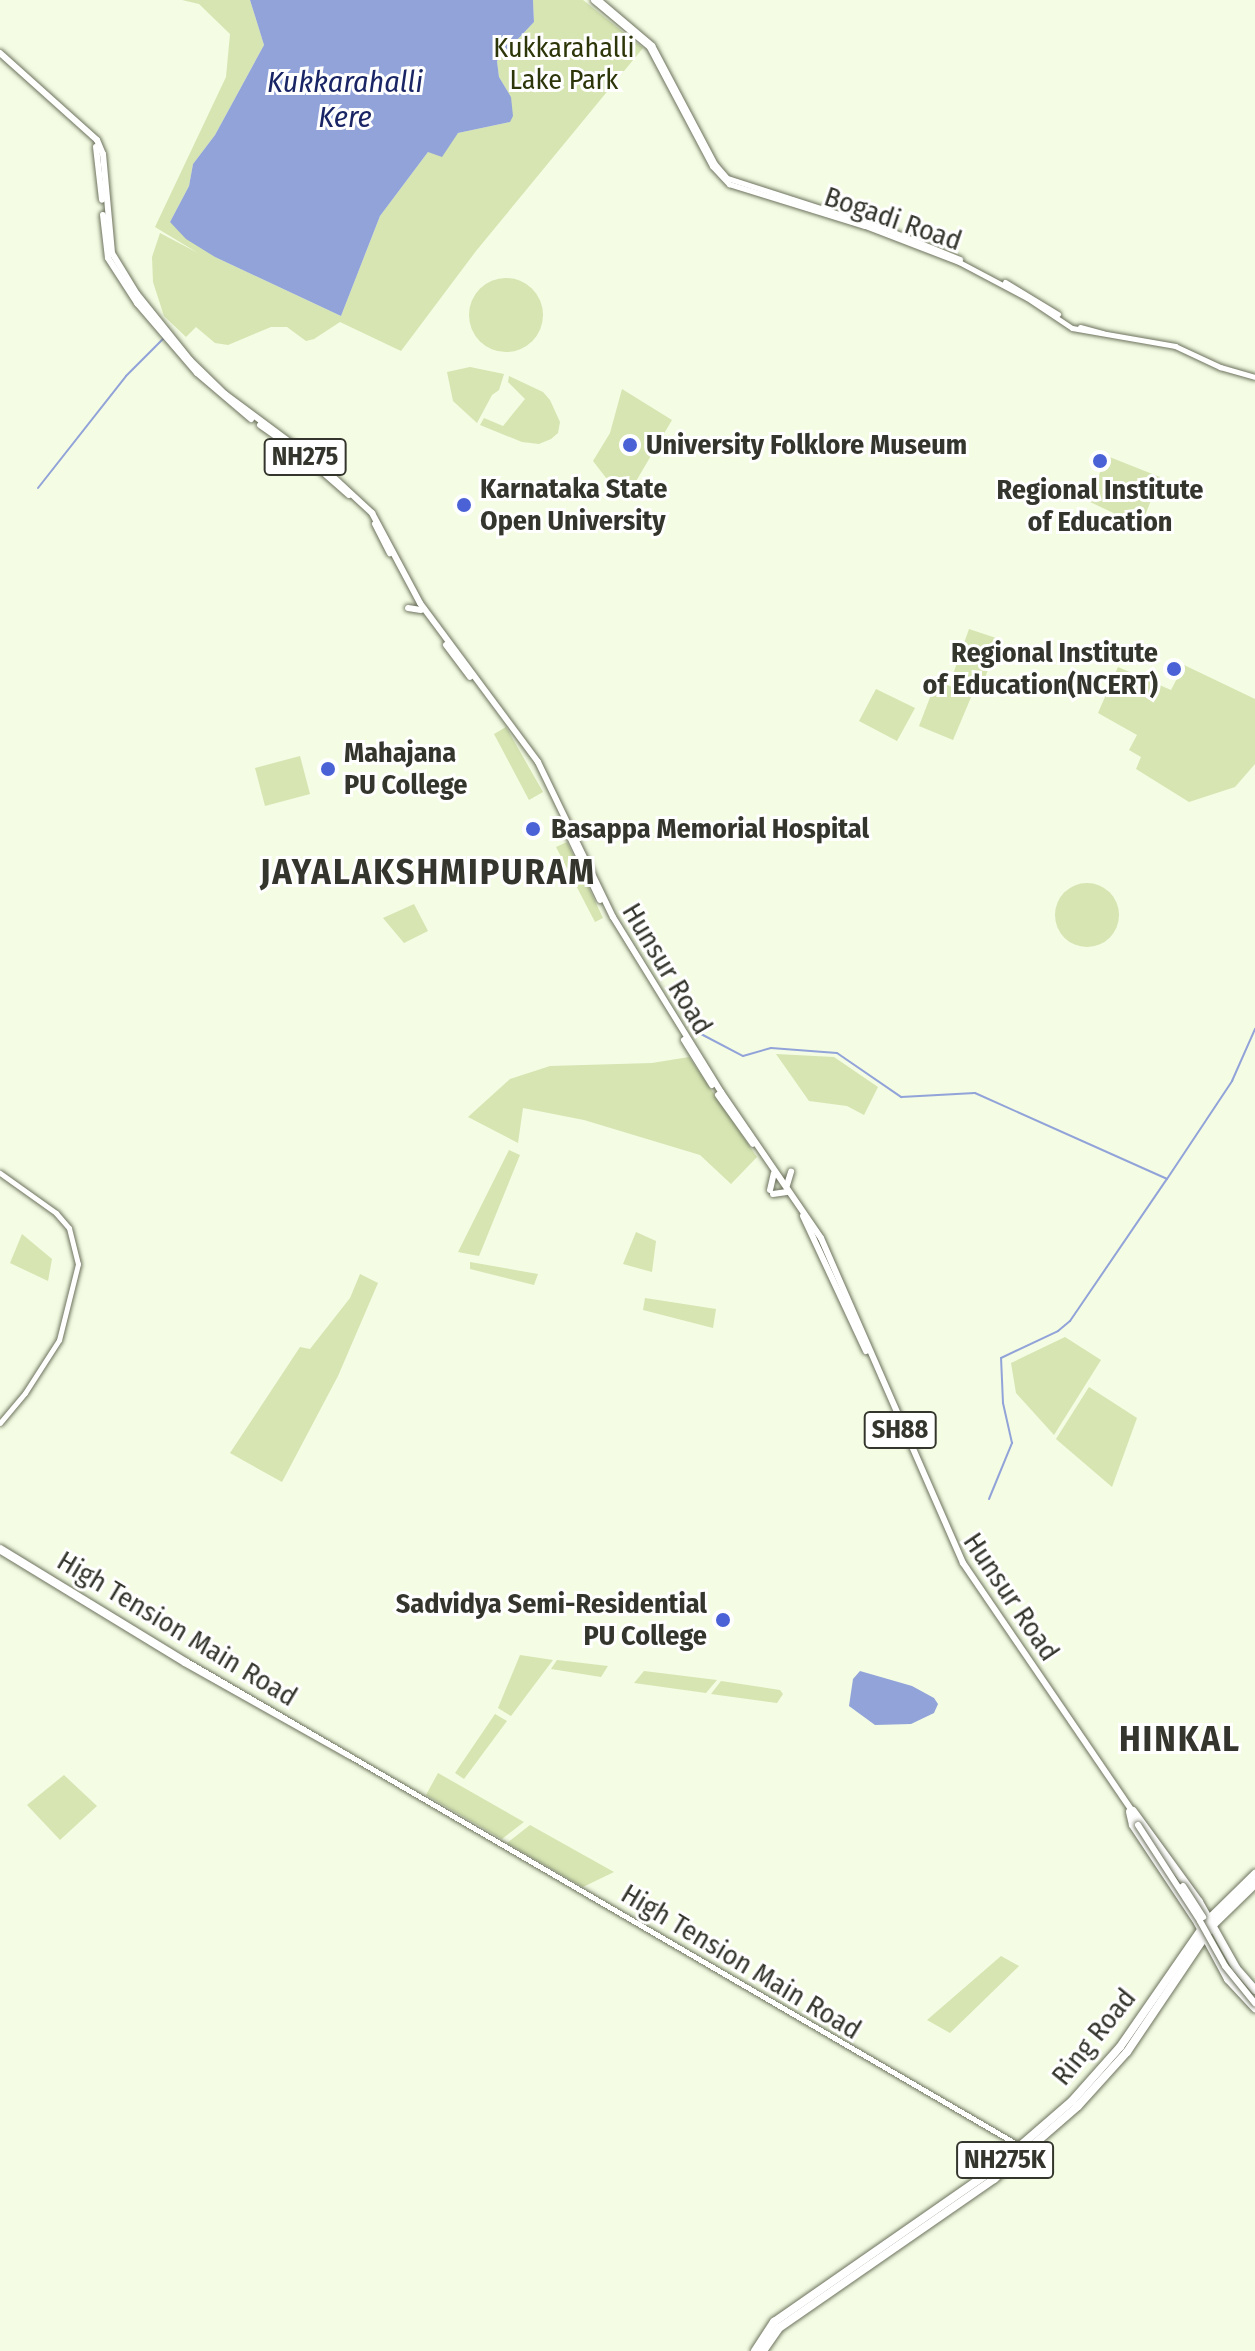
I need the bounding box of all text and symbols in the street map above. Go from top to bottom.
park label: Kukkarahalli Lake Park [493,31,635,97]
water label: Kukkarahalli Kere [267,64,423,134]
street label: Bogadi Road [820,180,966,258]
place label: University Folklore Museum [646,428,967,462]
road number: NH275 [263,435,347,479]
marker: University Folklore Museum [621,436,639,454]
marker: Regional Institute of Education [1091,452,1109,470]
place label: Karnataka State Open University [480,472,667,538]
place label: Regional Institute of Education [997,473,1203,539]
marker: Karnataka State Open University [455,496,473,514]
place label: Regional Institute of Education(NCERT) [923,636,1158,702]
marker: Regional Institute of Education(NCERT) [1165,660,1183,678]
place label: Mahajana PU College [344,736,467,802]
marker: Mahajana PU College [319,760,337,778]
place label: Basappa Memorial Hospital [551,812,869,846]
marker: Basappa Memorial Hospital [522,818,544,840]
district label: JAYALAKSHMIPURAM [260,851,596,895]
street label: Hunsur Road [615,897,719,1041]
road number: SH88 [862,1408,938,1452]
street label: Hunsur Road [956,1527,1066,1667]
street label: High Tension Main Road [51,1544,303,1714]
place label: Sadvidya Semi-Residential PU College [396,1587,707,1653]
marker: Sadvidya Semi-Residential PU College [714,1611,732,1629]
district label: HINKAL [1119,1718,1241,1762]
street label: High Tension Main Road [615,1877,867,2047]
street label: Ring Road [1045,1982,1143,2092]
road number: NH275K [955,2138,1055,2182]

